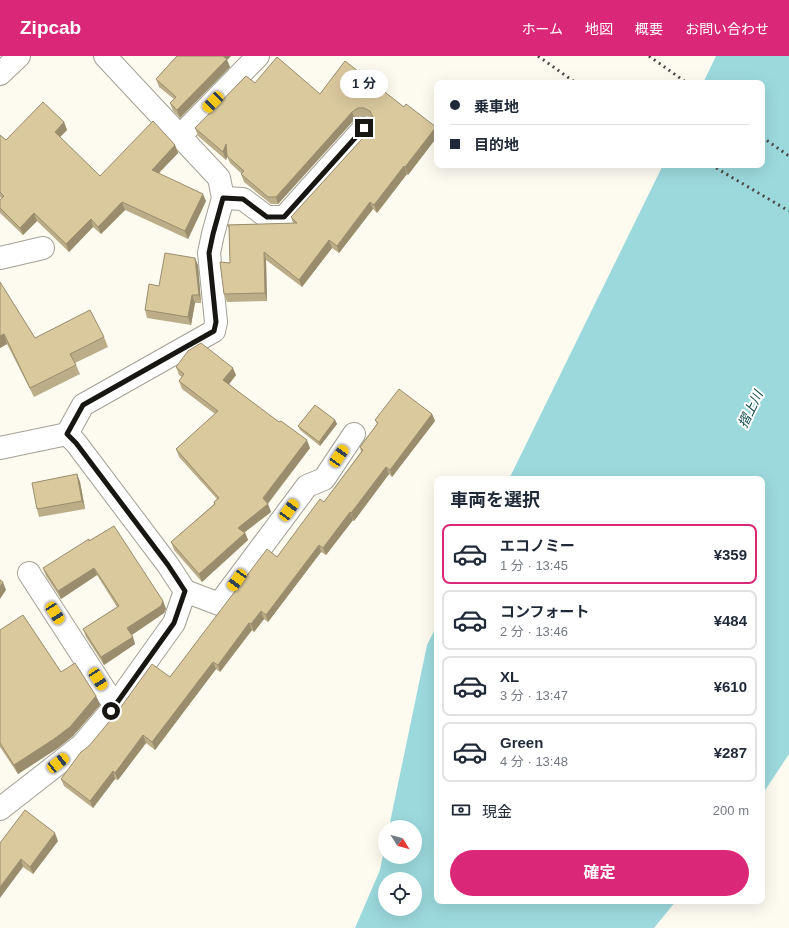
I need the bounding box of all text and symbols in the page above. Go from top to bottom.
text: Zipcab [20,17,81,38]
text: ホーム [521,21,563,37]
text: 地図 [585,21,613,37]
text: 概要 [635,21,663,37]
text: お問い合わせ [685,21,769,37]
callout: 1 分 [340,70,388,98]
text: 1 分 [352,76,376,91]
car [200,89,226,115]
text: 乗車地 [474,98,519,115]
route end [355,119,373,137]
text: 目的地 [474,136,519,153]
water label: 摺上川 [735,387,767,430]
car [327,443,351,469]
text: 車両を選択 [450,490,540,510]
car [277,497,301,523]
icon: car [452,536,488,572]
text: エコノミー [500,537,575,554]
text: ¥359 [714,546,747,563]
text: 1 分 · 13:45 [500,558,568,573]
car [225,567,249,593]
car [43,600,67,626]
icon: car [452,602,488,638]
text: コンフォート [500,603,590,620]
text: ¥484 [714,612,747,629]
text: 2 分 · 13:46 [500,624,568,639]
car [86,666,110,692]
icon: car [452,668,488,704]
text: XL [500,668,519,685]
text: ¥610 [714,678,747,695]
text: 3 分 · 13:47 [500,688,568,703]
route start [102,702,120,720]
icon: car [452,734,488,770]
text: Green [500,734,543,751]
text: ¥287 [714,744,747,761]
car [45,751,71,775]
text: 4 分 · 13:48 [500,754,568,769]
icon: cash [450,799,472,821]
text: 現金 [482,803,512,820]
text: 200 m [713,803,749,818]
north arrow [378,820,422,864]
map controls [378,820,422,916]
button: 確定 [450,850,749,896]
button: locate [378,872,422,916]

